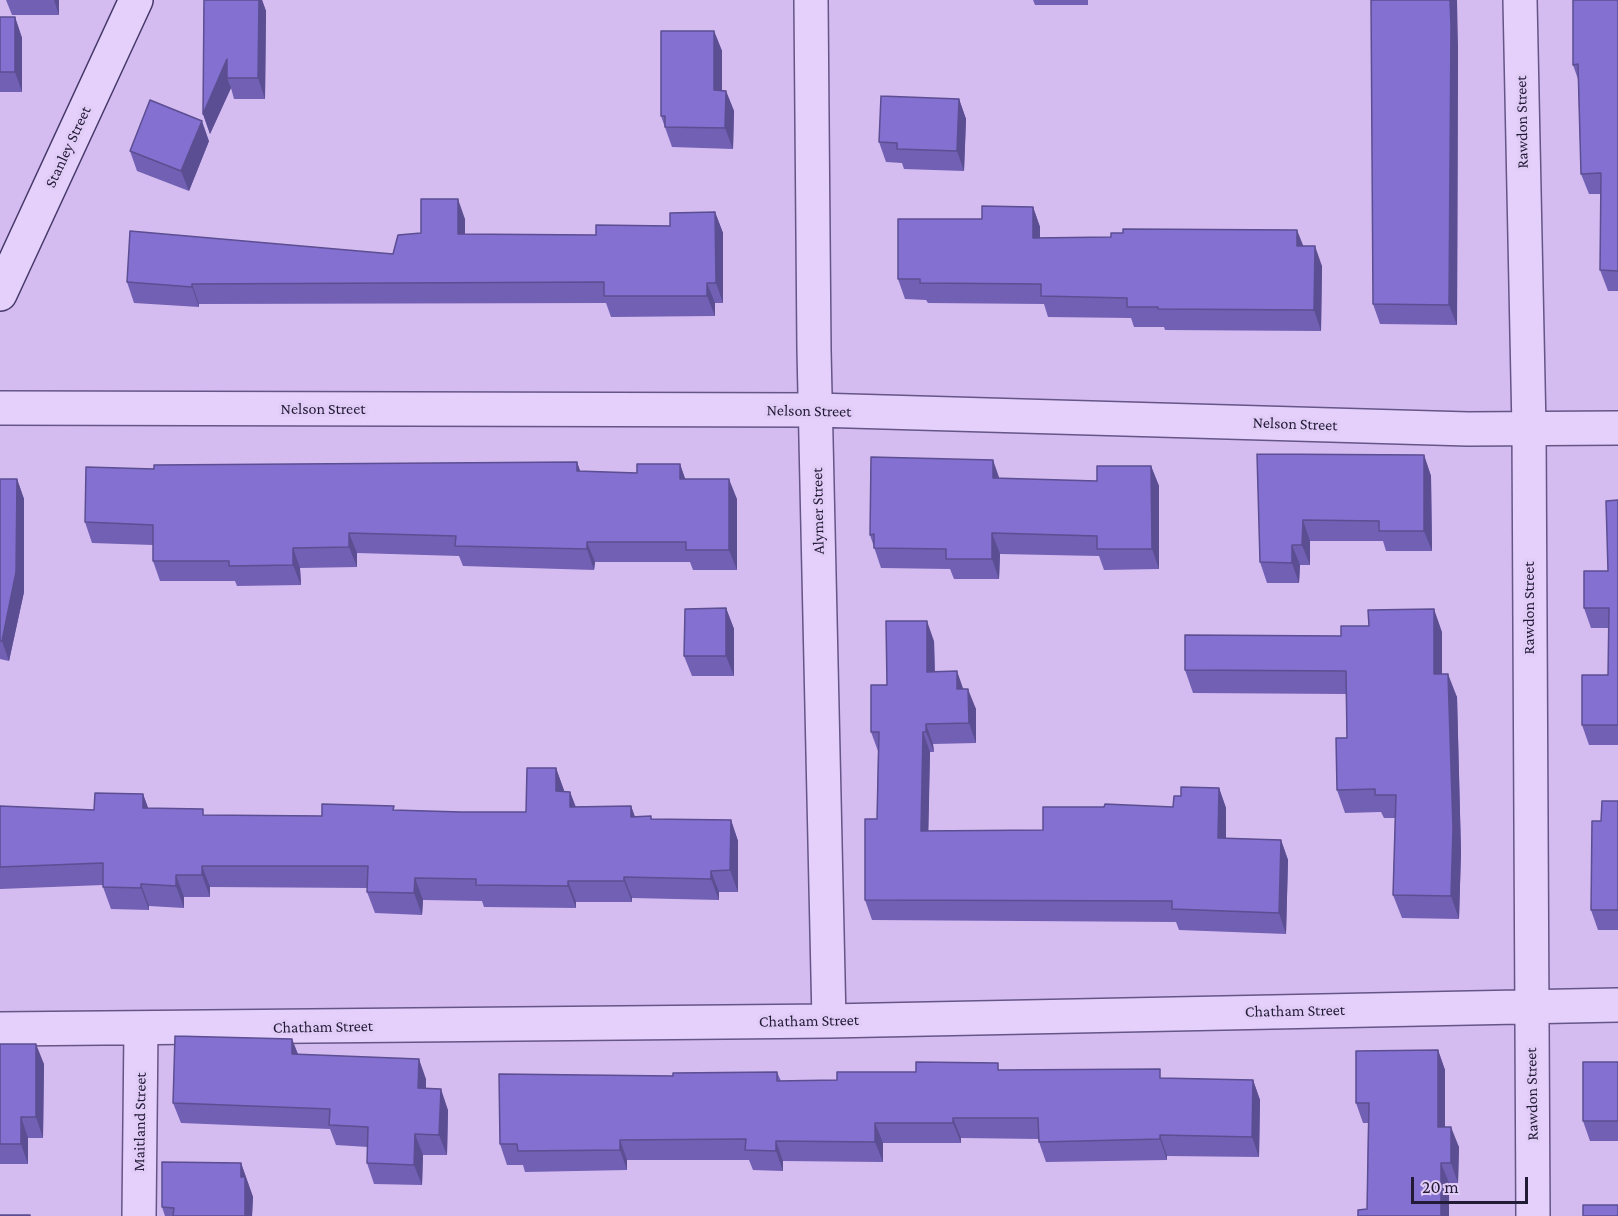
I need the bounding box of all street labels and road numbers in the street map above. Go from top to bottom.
street label: Rawdon Street [1512,75,1532,169]
street label: Stanley Street [41,103,95,191]
street label: Nelson Street [281,399,365,419]
street label: Nelson Street [766,401,852,421]
street label: Nelson Street [1252,413,1338,435]
street label: Alymer Street [808,467,828,555]
street label: Rawdon Street [1519,561,1539,655]
street label: Chatham Street [1245,1001,1345,1021]
street label: Chatham Street [759,1011,859,1031]
street label: Chatham Street [273,1017,373,1037]
street label: Rawdon Street [1522,1047,1542,1141]
street label: Maitland Street [130,1072,150,1172]

